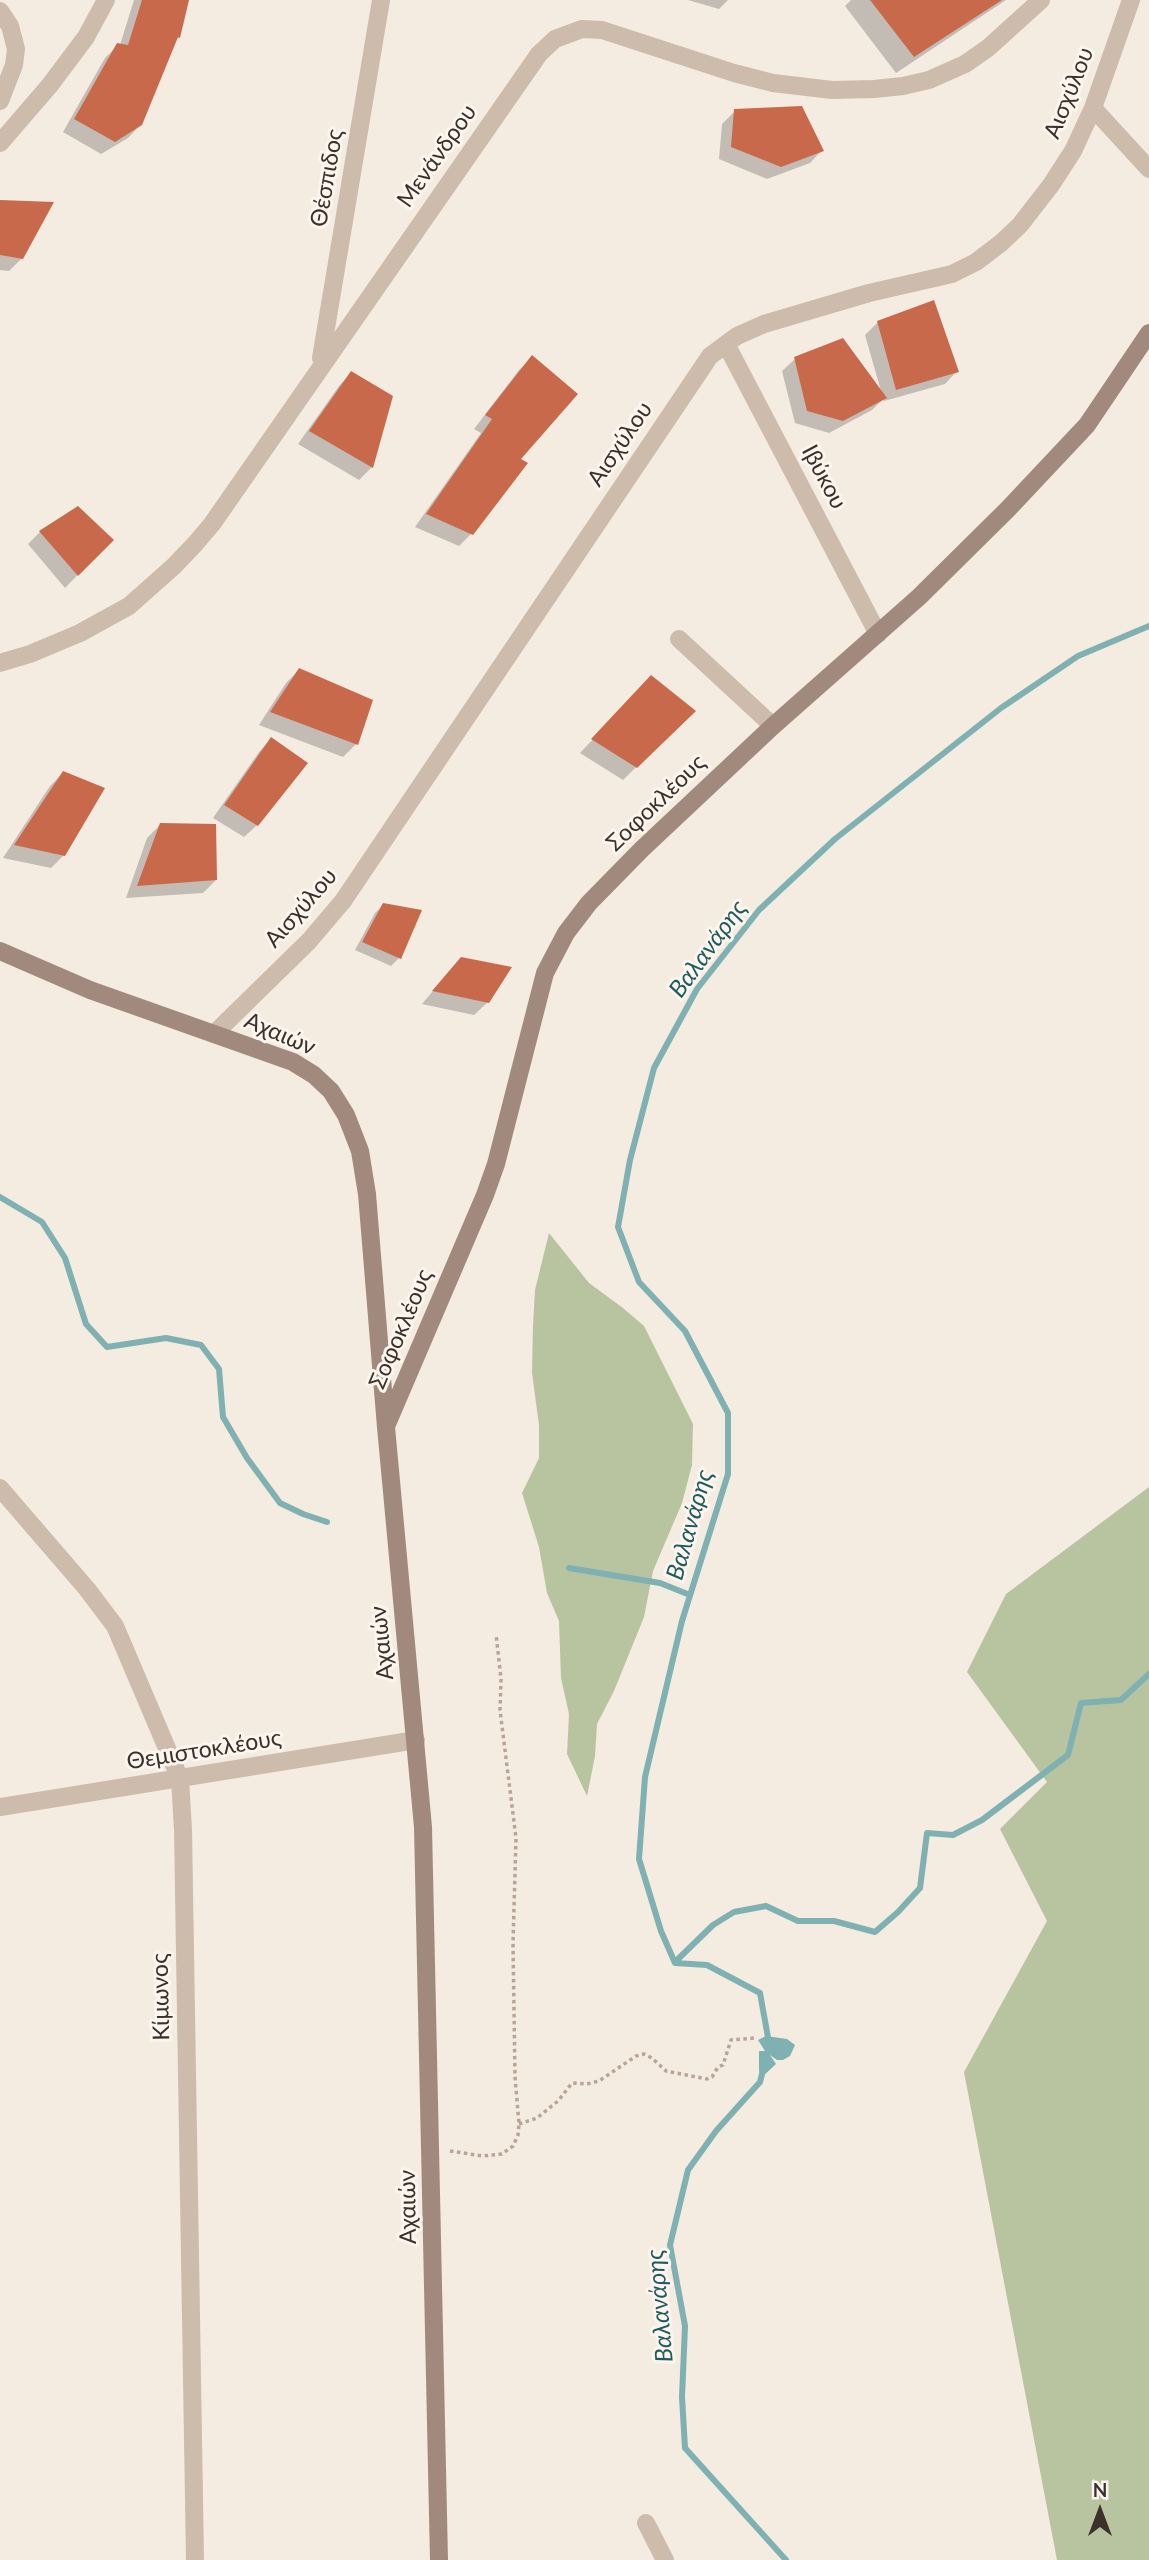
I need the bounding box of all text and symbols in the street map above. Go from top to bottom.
street label: Αισχύλου [1038,43,1100,143]
street label: Μενάνδρου [391,99,483,213]
street label: Θέσπιδος [305,127,349,229]
street label: Αισχύλου [582,396,658,492]
street label: Ιβύκου [796,440,852,514]
street label: Σοφοκλέους [601,749,711,857]
street label: Αισχύλου [259,863,343,953]
water label: Βαλανάρης [663,895,753,1003]
street label: Αχαιών [240,1007,320,1061]
street label: Σοφοκλέους [363,1265,439,1393]
water label: Βαλανάρης [661,1467,719,1583]
street label: Αχαιών [364,1605,400,1681]
street label: Θεμιστοκλέους [125,1724,283,1776]
street label: Κίμωνος [146,1953,176,2041]
street label: Αχαιών [394,2170,422,2244]
water label: Βαλανάρης [641,2248,679,2364]
north arrow [1065,2476,1135,2546]
text: N [1093,2478,1107,2501]

